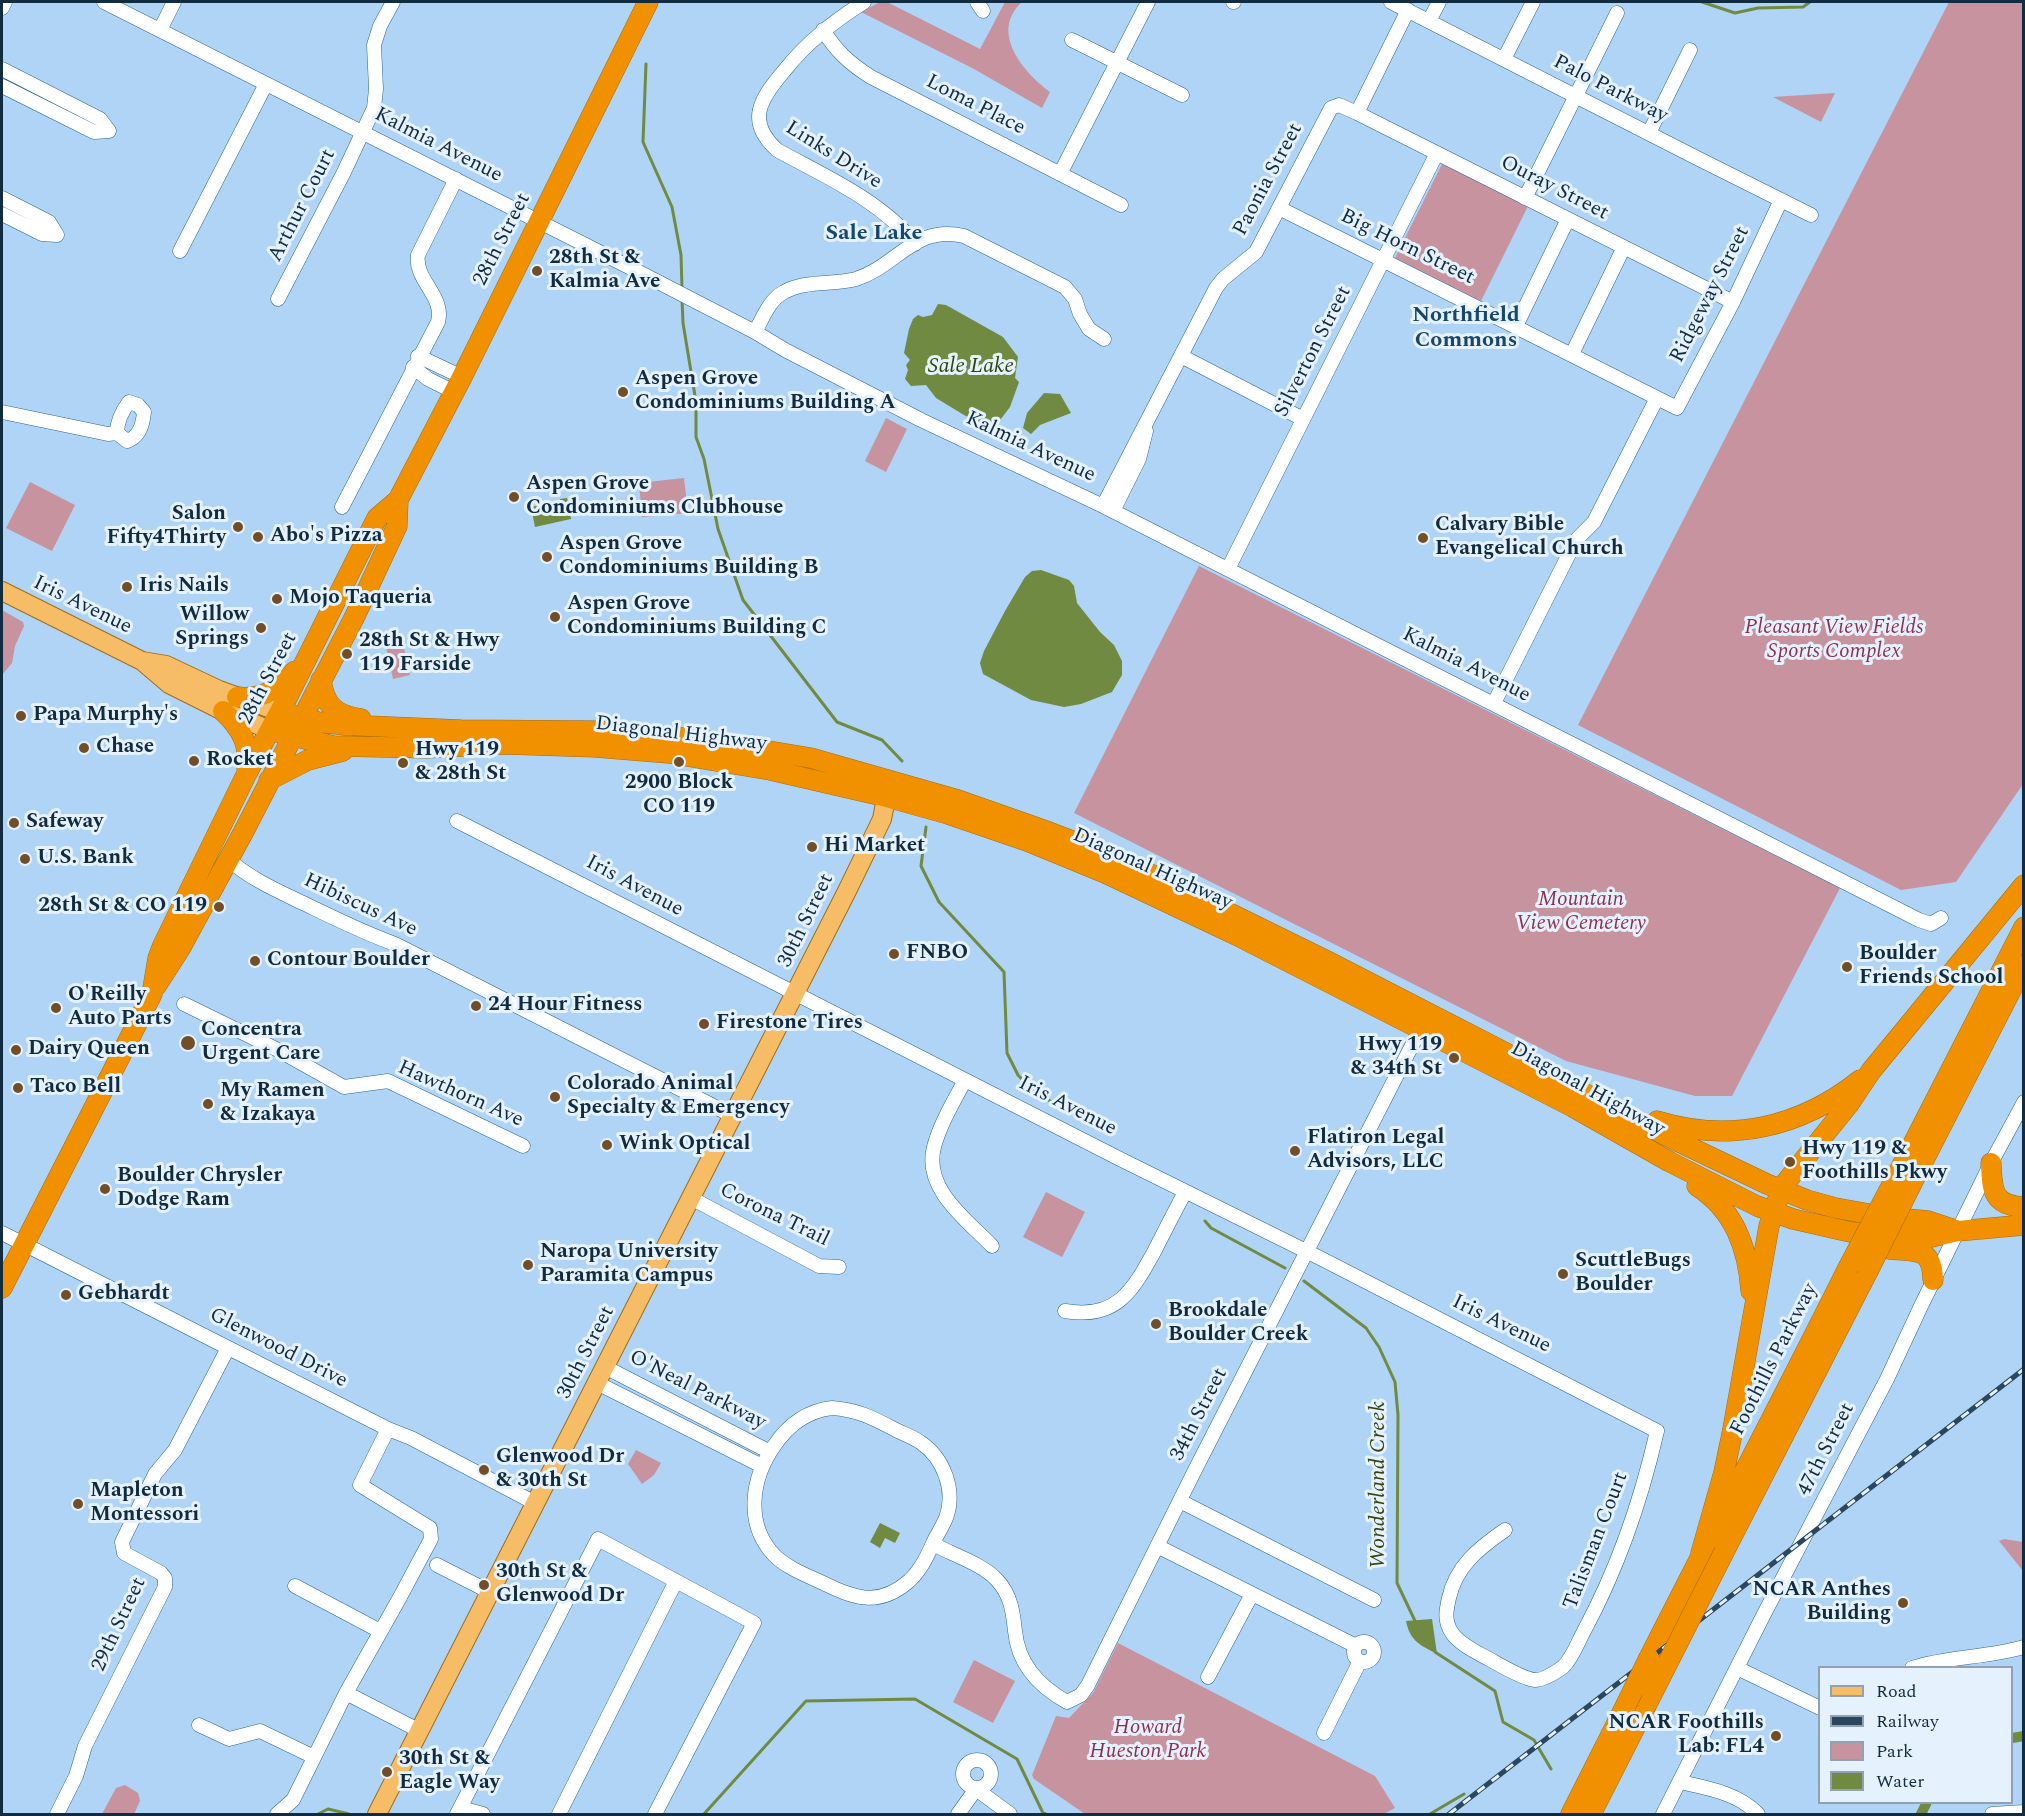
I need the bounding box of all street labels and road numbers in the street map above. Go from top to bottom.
street label: Palo Parkway [1548,50,1672,130]
street label: Loma Place [921,70,1029,142]
street label: Kalmia Avenue [370,103,506,189]
street label: Links Drive [780,116,886,196]
street label: Paonia Street [1229,119,1309,241]
street label: Arthur Court [264,145,342,267]
street label: Ouray Street [1496,151,1612,227]
street label: 28th Street [469,189,537,291]
street label: Big Horn Street [1336,205,1478,291]
street label: Ridgeway Street [1666,222,1756,368]
street label: Silverton Street [1270,282,1358,422]
street label: Kalmia Avenue [961,407,1099,489]
street label: Iris Avenue [29,571,135,641]
street label: Kalmia Avenue [1398,623,1534,709]
street label: 28th Street [234,628,304,730]
street label: Diagonal Highway [594,712,768,758]
street label: Diagonal Highway [1068,823,1236,917]
street label: Iris Avenue [581,851,687,923]
street label: Hibiscus Ave [299,869,421,943]
street label: 30th Street [774,870,840,972]
street label: Diagonal Highway [1506,1037,1668,1143]
street label: Hawthorn Ave [393,1056,527,1134]
street label: Iris Avenue [1014,1072,1120,1142]
street label: Corona Trail [715,1179,833,1253]
street label: Foothills Parkway [1726,1280,1824,1440]
street label: Iris Avenue [1448,1290,1554,1360]
street label: 30th Street [553,1302,621,1404]
street label: Glenwood Drive [205,1303,351,1395]
street label: O'Neal Parkway [624,1346,770,1436]
street label: 34th Street [1166,1364,1234,1466]
street label: 47th Street [1793,1399,1861,1501]
street label: Talisman Court [1559,1469,1635,1613]
street label: 29th Street [87,1574,153,1676]

